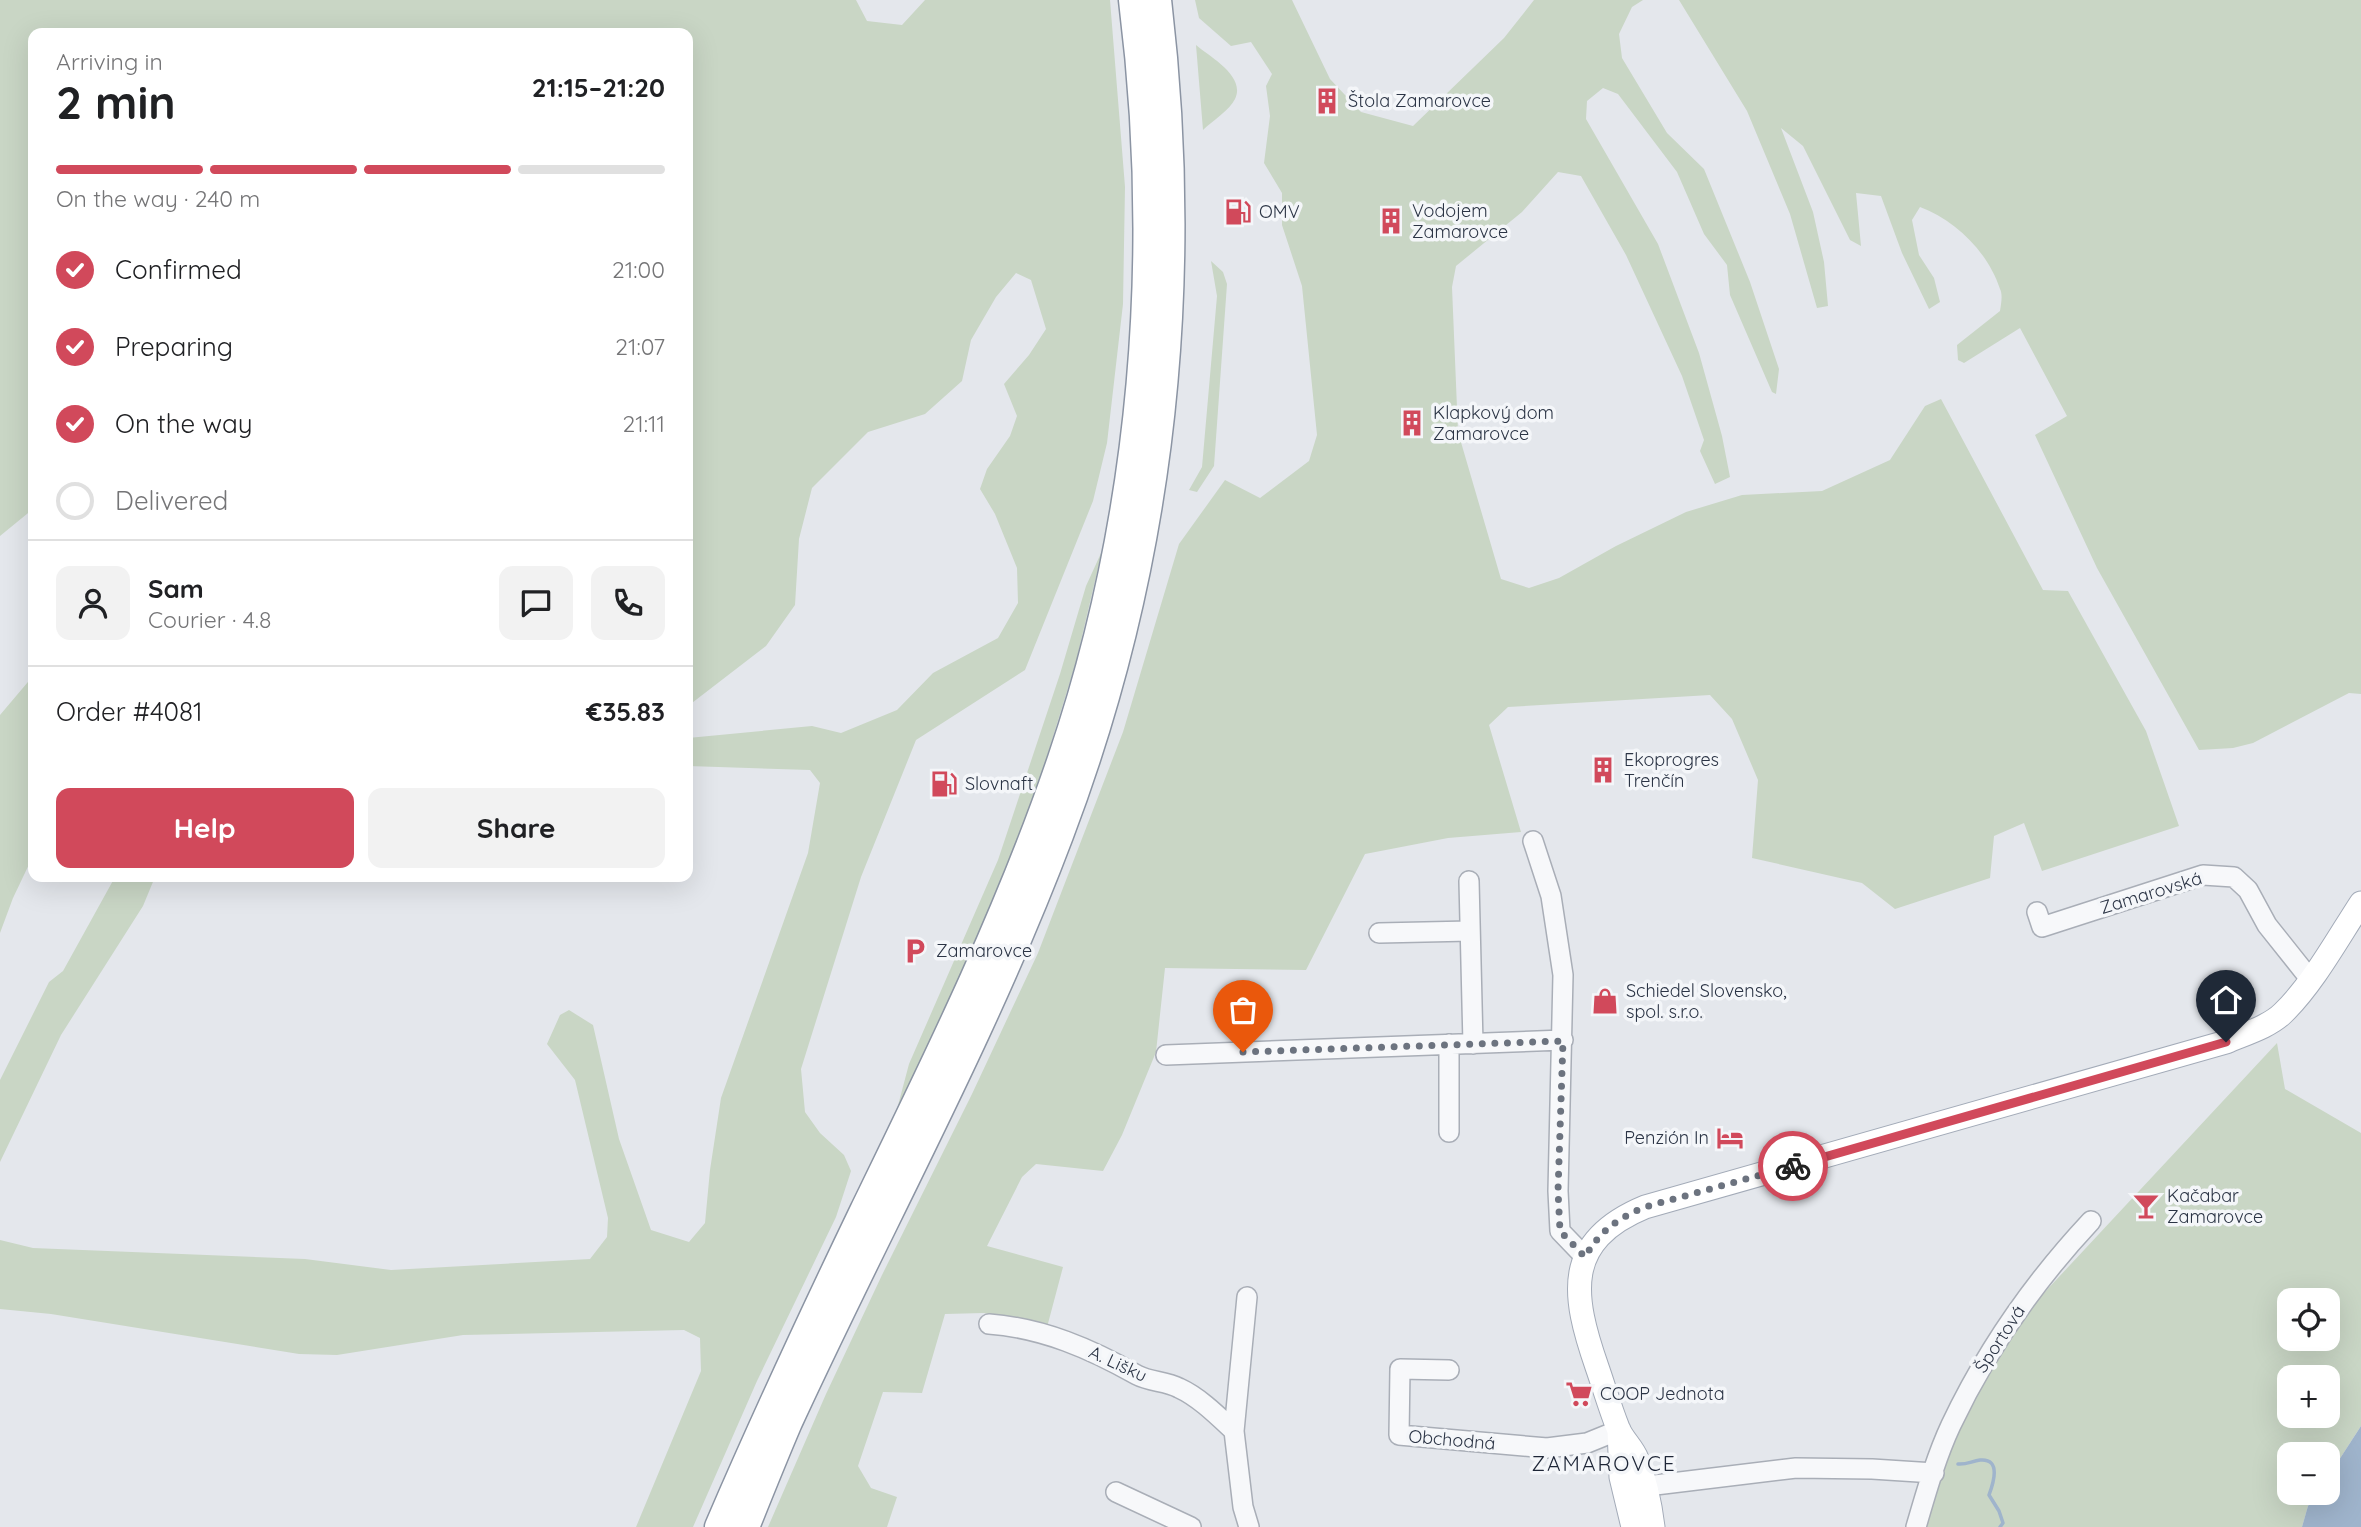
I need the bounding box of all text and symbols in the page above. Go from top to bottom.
text: Arriving in [56,47,163,76]
text: 21:15–21:20 [532,71,665,104]
text: 2 min [56,73,176,131]
building icon: Štola Zamarovce [1312,86,1342,116]
place label: Štola Zamarovce [1348,89,1491,112]
text: On the way · 240 m [56,184,260,213]
fuel station icon: OMV [1223,197,1253,227]
place label: Vodojem Zamarovce [1412,199,1508,243]
place label: OMV [1259,200,1300,223]
building icon: Vodojem Zamarovce [1376,206,1406,236]
icon: check [56,251,94,289]
text: Confirmed [115,253,242,286]
text: 21:00 [612,255,665,284]
icon: check [56,328,94,366]
text: Preparing [115,330,233,363]
text: 21:07 [615,332,665,361]
place label: Klapkový dom Zamarovce [1433,401,1554,445]
icon: check [56,405,94,443]
text: On the way [115,407,253,440]
building icon: Klapkový dom Zamarovce [1397,408,1427,438]
text: 21:11 [622,409,665,438]
text: Delivered [115,484,228,517]
button: person [56,566,130,640]
button: chat [499,566,573,640]
button: phone [591,566,665,640]
text: Sam [148,572,204,605]
text: Courier · 4.8 [148,605,271,634]
text: Order #4081 [56,695,203,728]
text: €35.83 [586,695,665,728]
place label: Ekoprogres Trenčín [1624,748,1719,792]
building icon: Ekoprogres Trenčín [1588,755,1618,785]
fuel station icon: Slovnaft [929,769,959,799]
place label: Slovnaft [965,772,1033,795]
button: Help [56,788,354,868]
button: Share [368,788,665,868]
street label: Zamarovská [2097,866,2205,919]
parking icon: Zamarovce [900,936,930,966]
place label: Zamarovce [936,939,1032,962]
pin [2196,970,2256,1042]
place label: Schiedel Slovensko, spol. s.r.o. [1626,979,1787,1023]
pin [1213,980,1273,1052]
icon: home [2207,981,2245,1019]
shop icon: Schiedel Slovensko, spol. s.r.o. [1590,986,1620,1016]
icon: bag [1224,991,1262,1029]
hotel icon: Penzión In [1715,1123,1745,1153]
place label: Penzión In [1624,1126,1709,1149]
courier [1758,1131,1828,1201]
icon: bike [1774,1147,1812,1185]
place label: Kačabar Zamarovce [2167,1184,2263,1228]
bar icon: Kačabar Zamarovce [2131,1191,2161,1221]
map controls [2277,1288,2340,1505]
button: locate [2277,1288,2340,1351]
street label: Športová [1969,1301,2030,1377]
street label: A. Lišku [1085,1340,1151,1387]
button: + [2277,1365,2340,1428]
supermarket icon: COOP Jednota [1564,1379,1594,1409]
place label: COOP Jednota [1600,1382,1725,1405]
street label: Obchodná [1408,1424,1497,1455]
button: − [2277,1442,2340,1505]
district label: ZAMAROVCE [1531,1450,1677,1476]

